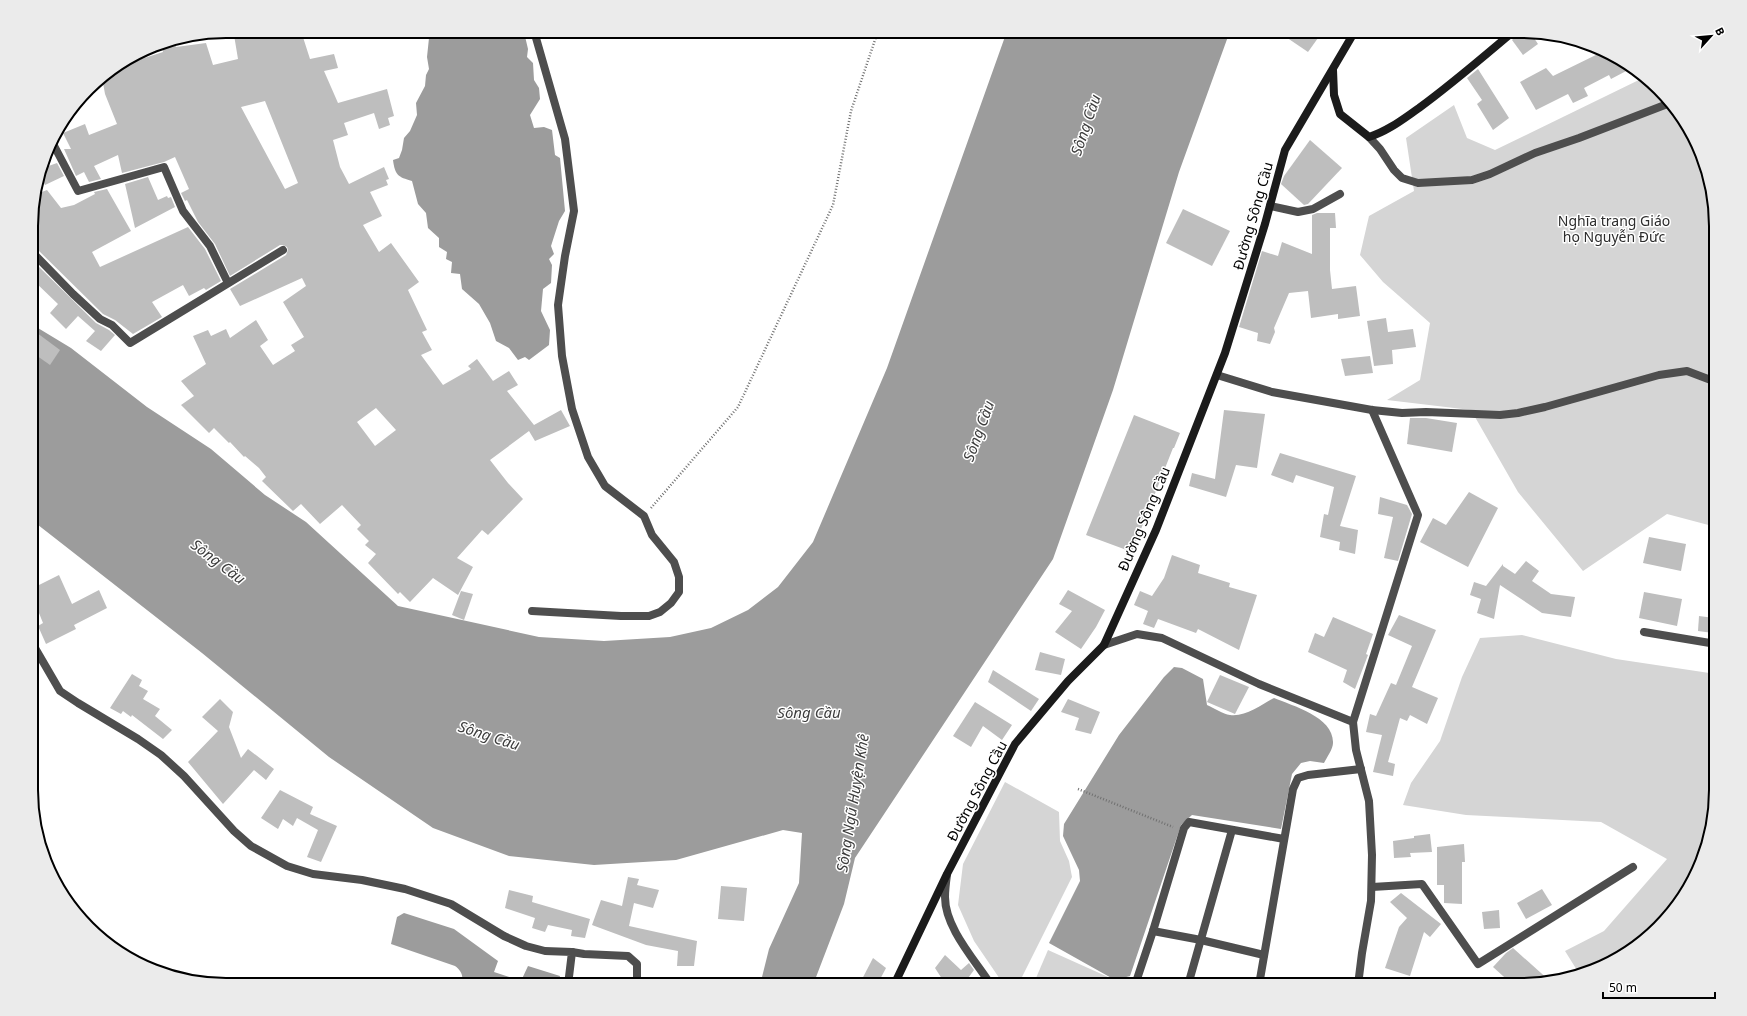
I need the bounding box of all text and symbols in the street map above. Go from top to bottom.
north arrow [1691,16,1731,56]
text: B [1712,25,1729,38]
water label: Sông Cầu [1065,91,1105,158]
street label: Đường Sông Cầu [1228,160,1277,272]
park label: Nghĩa trang Giáo họ Nguyễn Đức [1558,211,1670,246]
water label: Sông Cầu [958,397,998,464]
street label: Đường Sông Cầu [1113,464,1174,574]
water label: Sông Cầu [187,534,250,588]
water label: Sông Cầu [777,702,841,722]
water label: Sông Cầu [456,716,523,754]
water label: Sông Ngũ Huyện Khê [831,732,873,873]
street label: Đường Sông Cầu [942,737,1011,844]
scale bar [1603,974,1715,1000]
text: 50 m [1609,979,1637,996]

